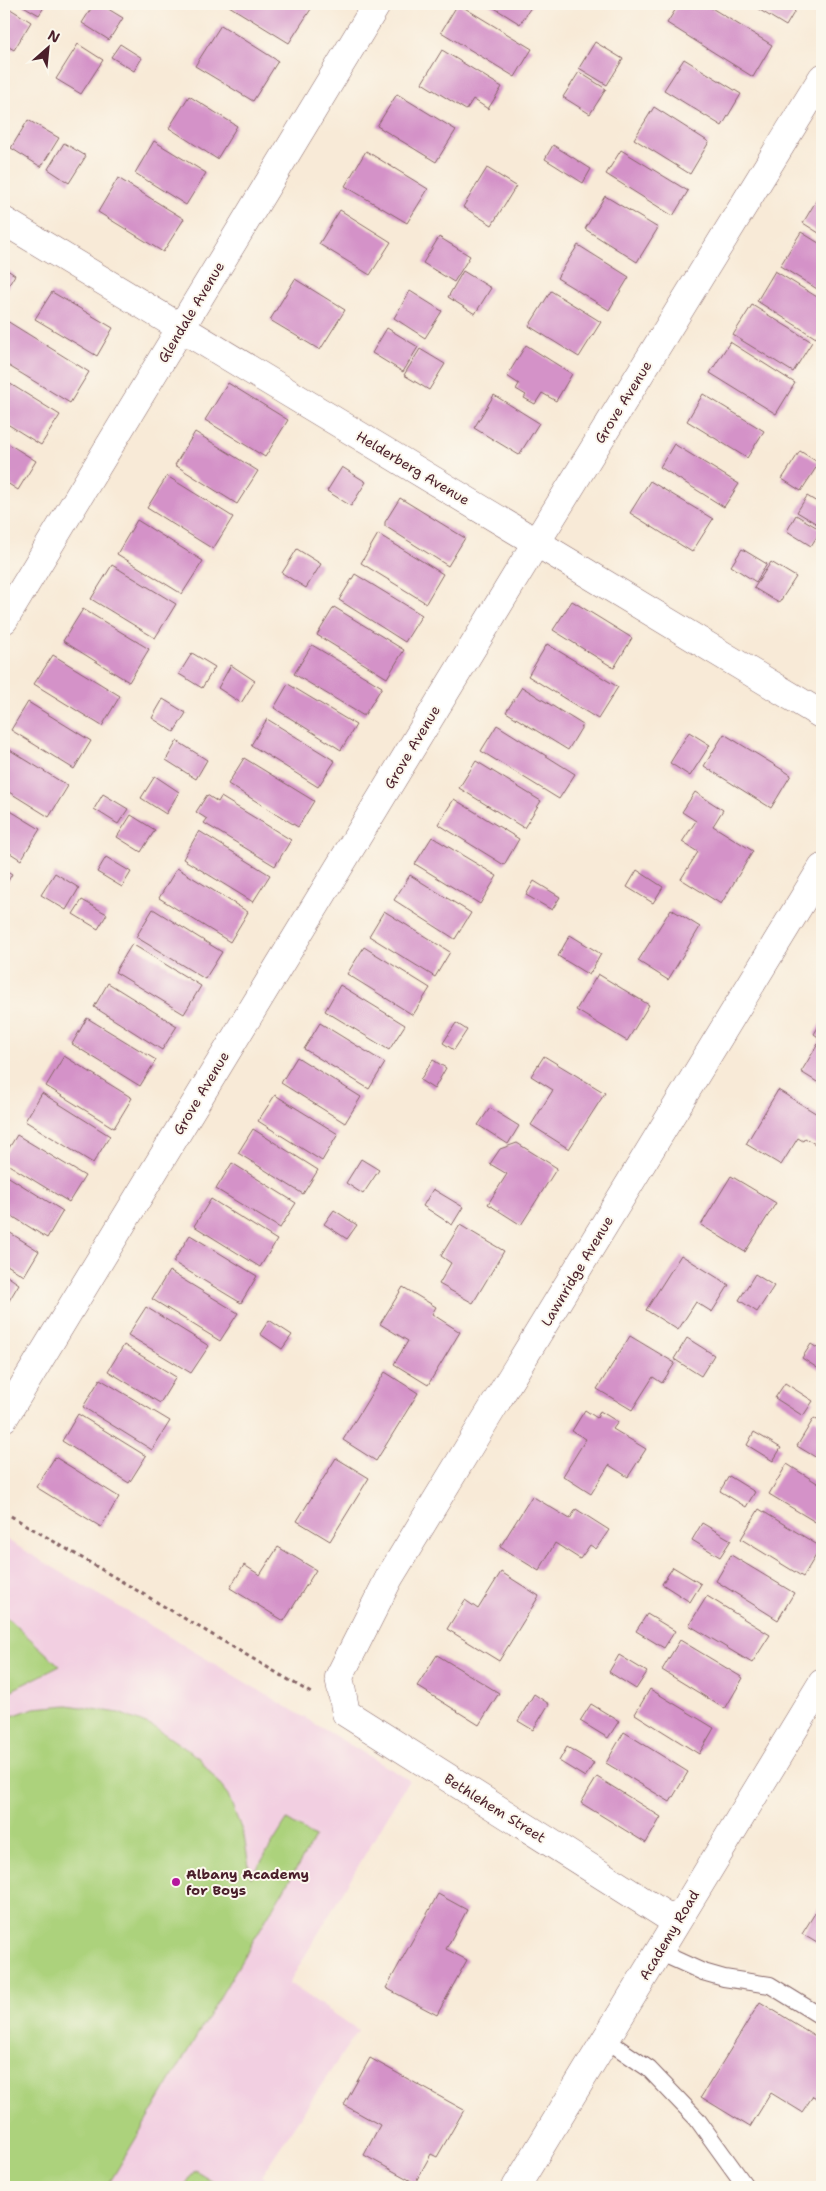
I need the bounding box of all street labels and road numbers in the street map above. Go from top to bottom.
street label: Glendale Avenue [154,258,228,366]
street label: Grove Avenue [590,357,656,447]
street label: Helderberg Avenue [353,427,473,509]
street label: Grove Avenue [380,702,444,792]
street label: Grove Avenue [169,1048,233,1138]
street label: Lawnridge Avenue [537,1212,617,1329]
street label: Bethlehem Street [441,1769,549,1847]
street label: Academy Road [635,1887,703,1983]

